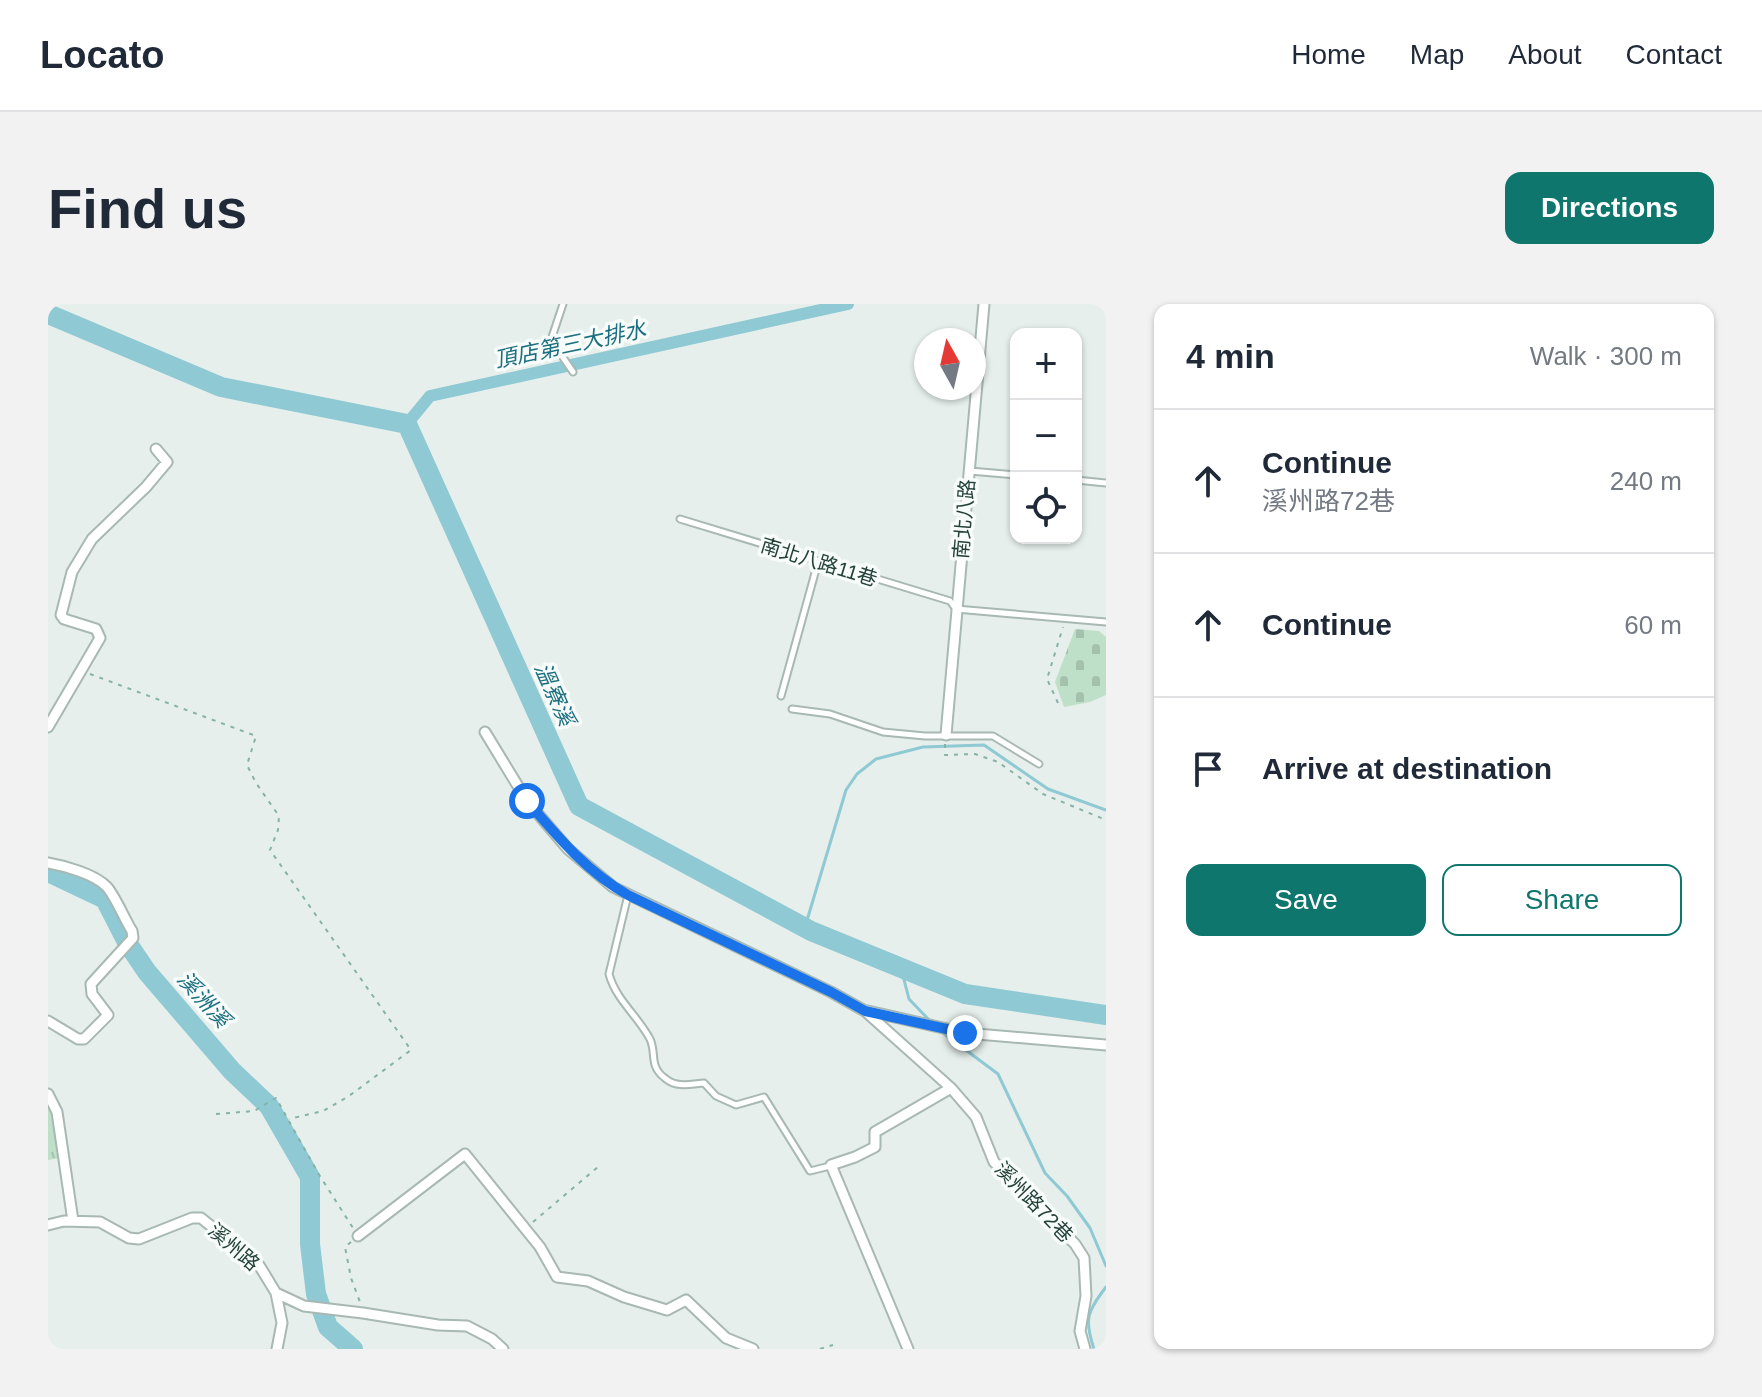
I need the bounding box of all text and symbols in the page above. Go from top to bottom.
text: Locato [40,34,165,76]
text: Home [1291,39,1366,70]
text: Map [1410,39,1464,70]
text: About [1508,39,1582,70]
text: Contact [1626,39,1722,70]
button: Directions [1505,172,1714,244]
text: Find us [48,177,247,240]
water label: 頂店第三大排水 [492,316,649,373]
north arrow [914,328,986,400]
map controls [1010,328,1082,544]
button: + [1010,328,1082,400]
text: 4 min [1186,337,1275,375]
text: Walk · 300 m [1530,341,1682,371]
button: − [1010,400,1082,472]
text: Continue [1262,446,1392,479]
icon: ahead [1186,459,1230,503]
text: 240 m [1610,466,1682,496]
button: locate [1010,472,1082,544]
street label: 南北八路 [950,478,978,560]
text: 溪州路72巷 [1262,486,1395,516]
street label: 南北八路11巷 [758,534,880,590]
icon: ahead [1186,603,1230,647]
text: Continue [1262,608,1392,641]
text: 60 m [1624,610,1682,640]
water label: 溫寮溪 [530,659,581,732]
icon: arrive [1186,747,1230,791]
text: Arrive at destination [1262,752,1552,785]
route start [509,783,545,819]
button: Save [1186,864,1426,936]
button: Share [1442,864,1682,936]
water label: 溪洲溪 [172,966,237,1034]
route end [947,1015,983,1051]
street label: 溪州路72巷 [991,1158,1077,1246]
street label: 溪州路 [204,1219,264,1275]

